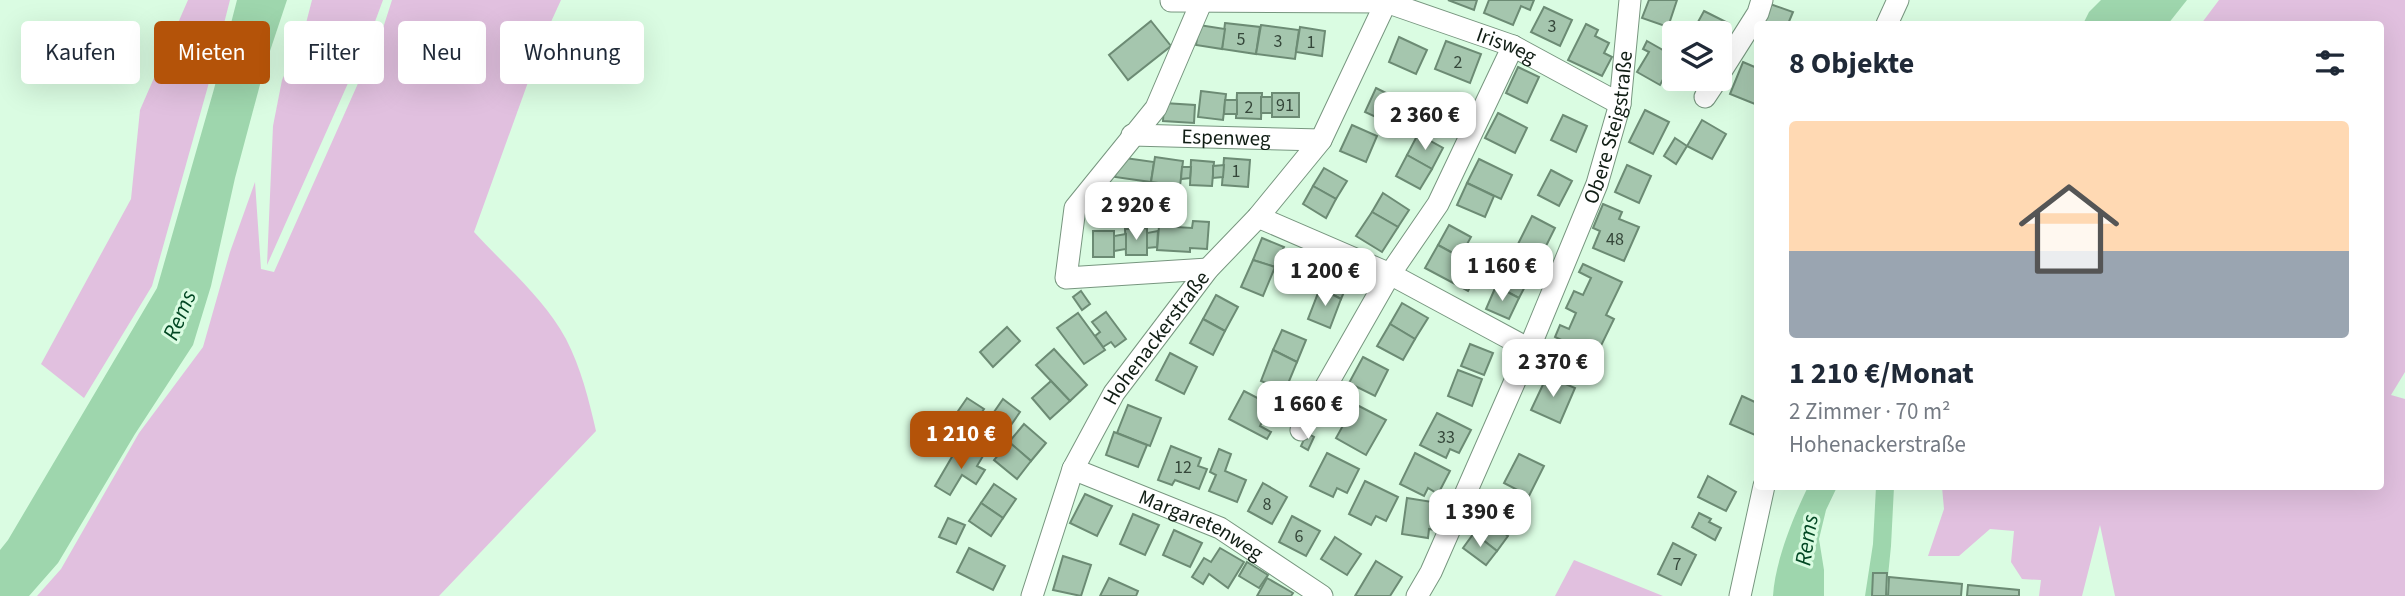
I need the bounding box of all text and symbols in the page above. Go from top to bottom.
house number: 3 [1548,14,1557,39]
street label: Irisweg [1472,19,1542,71]
chip: Kaufen [21,21,140,84]
chip: Mieten [154,21,270,84]
chip: Filter [284,21,384,84]
chip: Neu [398,21,486,84]
chip: Wohnung [500,21,644,84]
map controls [1662,21,1732,91]
button: layers [1662,21,1732,91]
house number: 5 [1237,27,1246,52]
house number: 3 [1274,29,1283,54]
house number: 1 [1307,30,1315,55]
text: 8 Objekte [1789,42,1914,85]
icon: filters [2311,44,2349,82]
street label: Obere Steigstraße [1575,49,1640,208]
house number: 2 [1454,50,1463,75]
pin: 2 360 € [1360,92,1490,152]
house number: 91 [1276,93,1294,118]
house number: 2 [1245,95,1254,120]
text: 2 360 € [1390,98,1460,131]
street label: Espenweg [1181,121,1271,154]
house number: 1 [1232,159,1240,184]
icon: home [2006,166,2132,292]
pin: 2 920 € [1071,182,1201,242]
text: 2 920 € [1101,188,1171,221]
house number: 48 [1606,227,1624,252]
pin: 1 160 € [1437,244,1567,303]
pin: 1 200 € [1260,248,1390,308]
text: 1 160 € [1467,249,1537,282]
text: 1 200 € [1290,254,1360,287]
street label: Hohenackerstraße [1095,264,1217,410]
water label: Rems [154,285,205,345]
pin: 2 370 € [1488,340,1618,399]
text: 2 370 € [1518,345,1588,378]
text: 1 210 €/Monat [1789,352,1974,395]
pin: 1 660 € [1243,382,1373,441]
text: 1 660 € [1273,387,1343,420]
text: 2 Zimmer · 70 m² [1789,395,1951,428]
pin: 1 210 € [896,412,1026,471]
text: 1 210 € [926,417,996,450]
house number: 33 [1437,425,1455,450]
text: Hohenackerstraße [1789,428,1966,461]
house number: 12 [1174,455,1192,480]
street label: Margaretenweg [1134,482,1270,568]
pin: 1 390 € [1415,490,1545,549]
house number: 8 [1263,492,1272,517]
text: 1 390 € [1445,495,1515,528]
water label: Rems [1786,512,1827,568]
house number: 6 [1295,524,1304,549]
house number: 7 [1673,552,1682,577]

